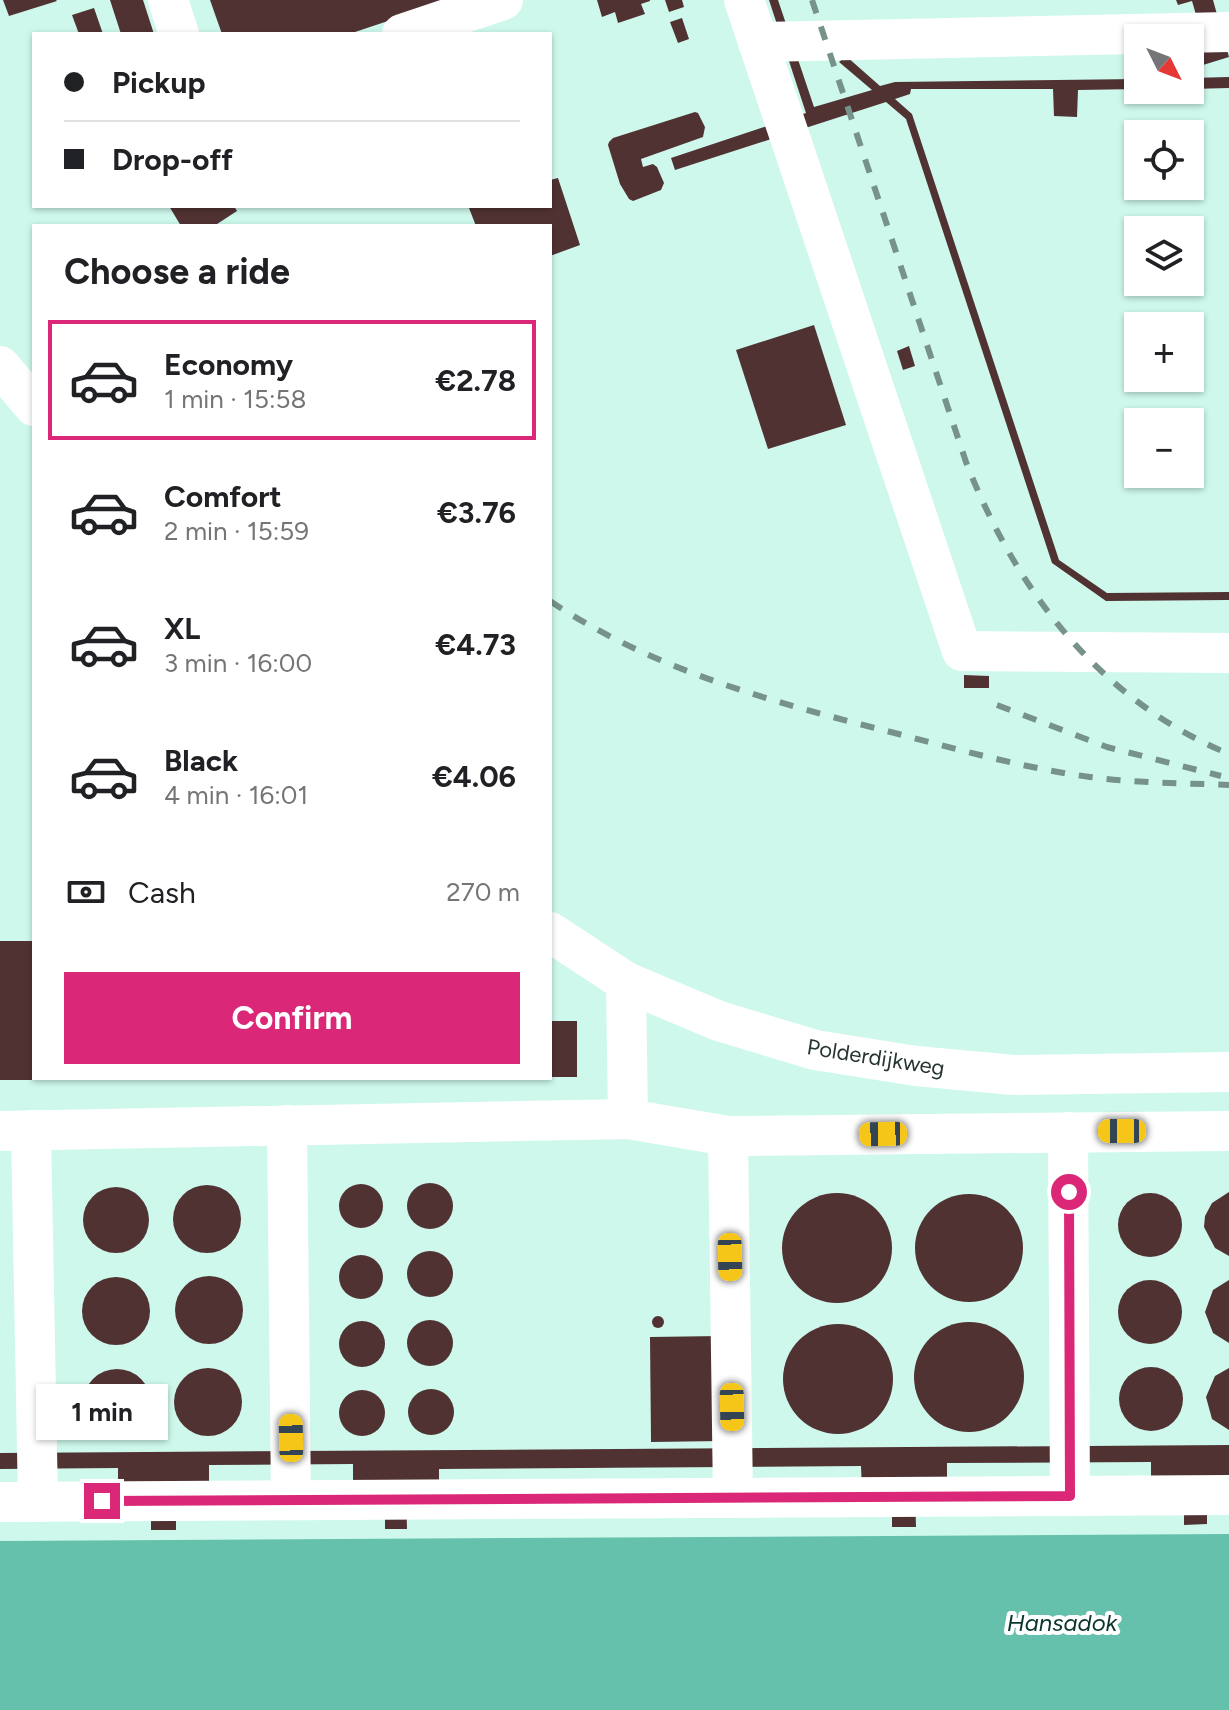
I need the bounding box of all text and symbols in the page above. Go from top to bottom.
north arrow [1124,24,1204,104]
map controls [1124,24,1204,488]
text: Pickup [112,64,206,101]
button: locate [1124,120,1204,200]
text: Drop-off [112,141,233,178]
button: layers [1124,216,1204,296]
text: Choose a ride [64,250,290,293]
button: + [1124,312,1204,392]
icon: car [68,344,140,416]
text: Economy [164,346,293,383]
text: €2.78 [435,362,516,399]
text: 1 min · 15:58 [164,383,306,415]
button: − [1124,408,1204,488]
icon: car [68,476,140,548]
text: Comfort [164,478,282,515]
text: €3.76 [437,494,516,531]
text: 2 min · 15:59 [164,515,309,547]
icon: car [68,608,140,680]
text: XL [164,610,200,647]
text: €4.73 [435,626,516,663]
text: 3 min · 16:00 [164,647,312,679]
icon: car [68,740,140,812]
text: Black [164,742,238,779]
text: €4.06 [432,758,516,795]
text: 4 min · 16:01 [164,779,308,811]
icon: cash [64,870,108,914]
text: Cash [128,874,196,911]
text: 270 m [446,876,520,908]
button: Confirm [64,972,520,1064]
street label: Polderdijkweg [805,1033,947,1082]
car [1098,1119,1146,1143]
car [859,1122,907,1146]
route start [1051,1174,1087,1210]
car [718,1233,742,1281]
car [720,1383,744,1431]
callout: 1 min [36,1385,168,1441]
text: 1 min [71,1396,133,1428]
car [279,1414,303,1462]
route end [84,1483,120,1519]
water label: Hansadok [1007,1608,1119,1637]

